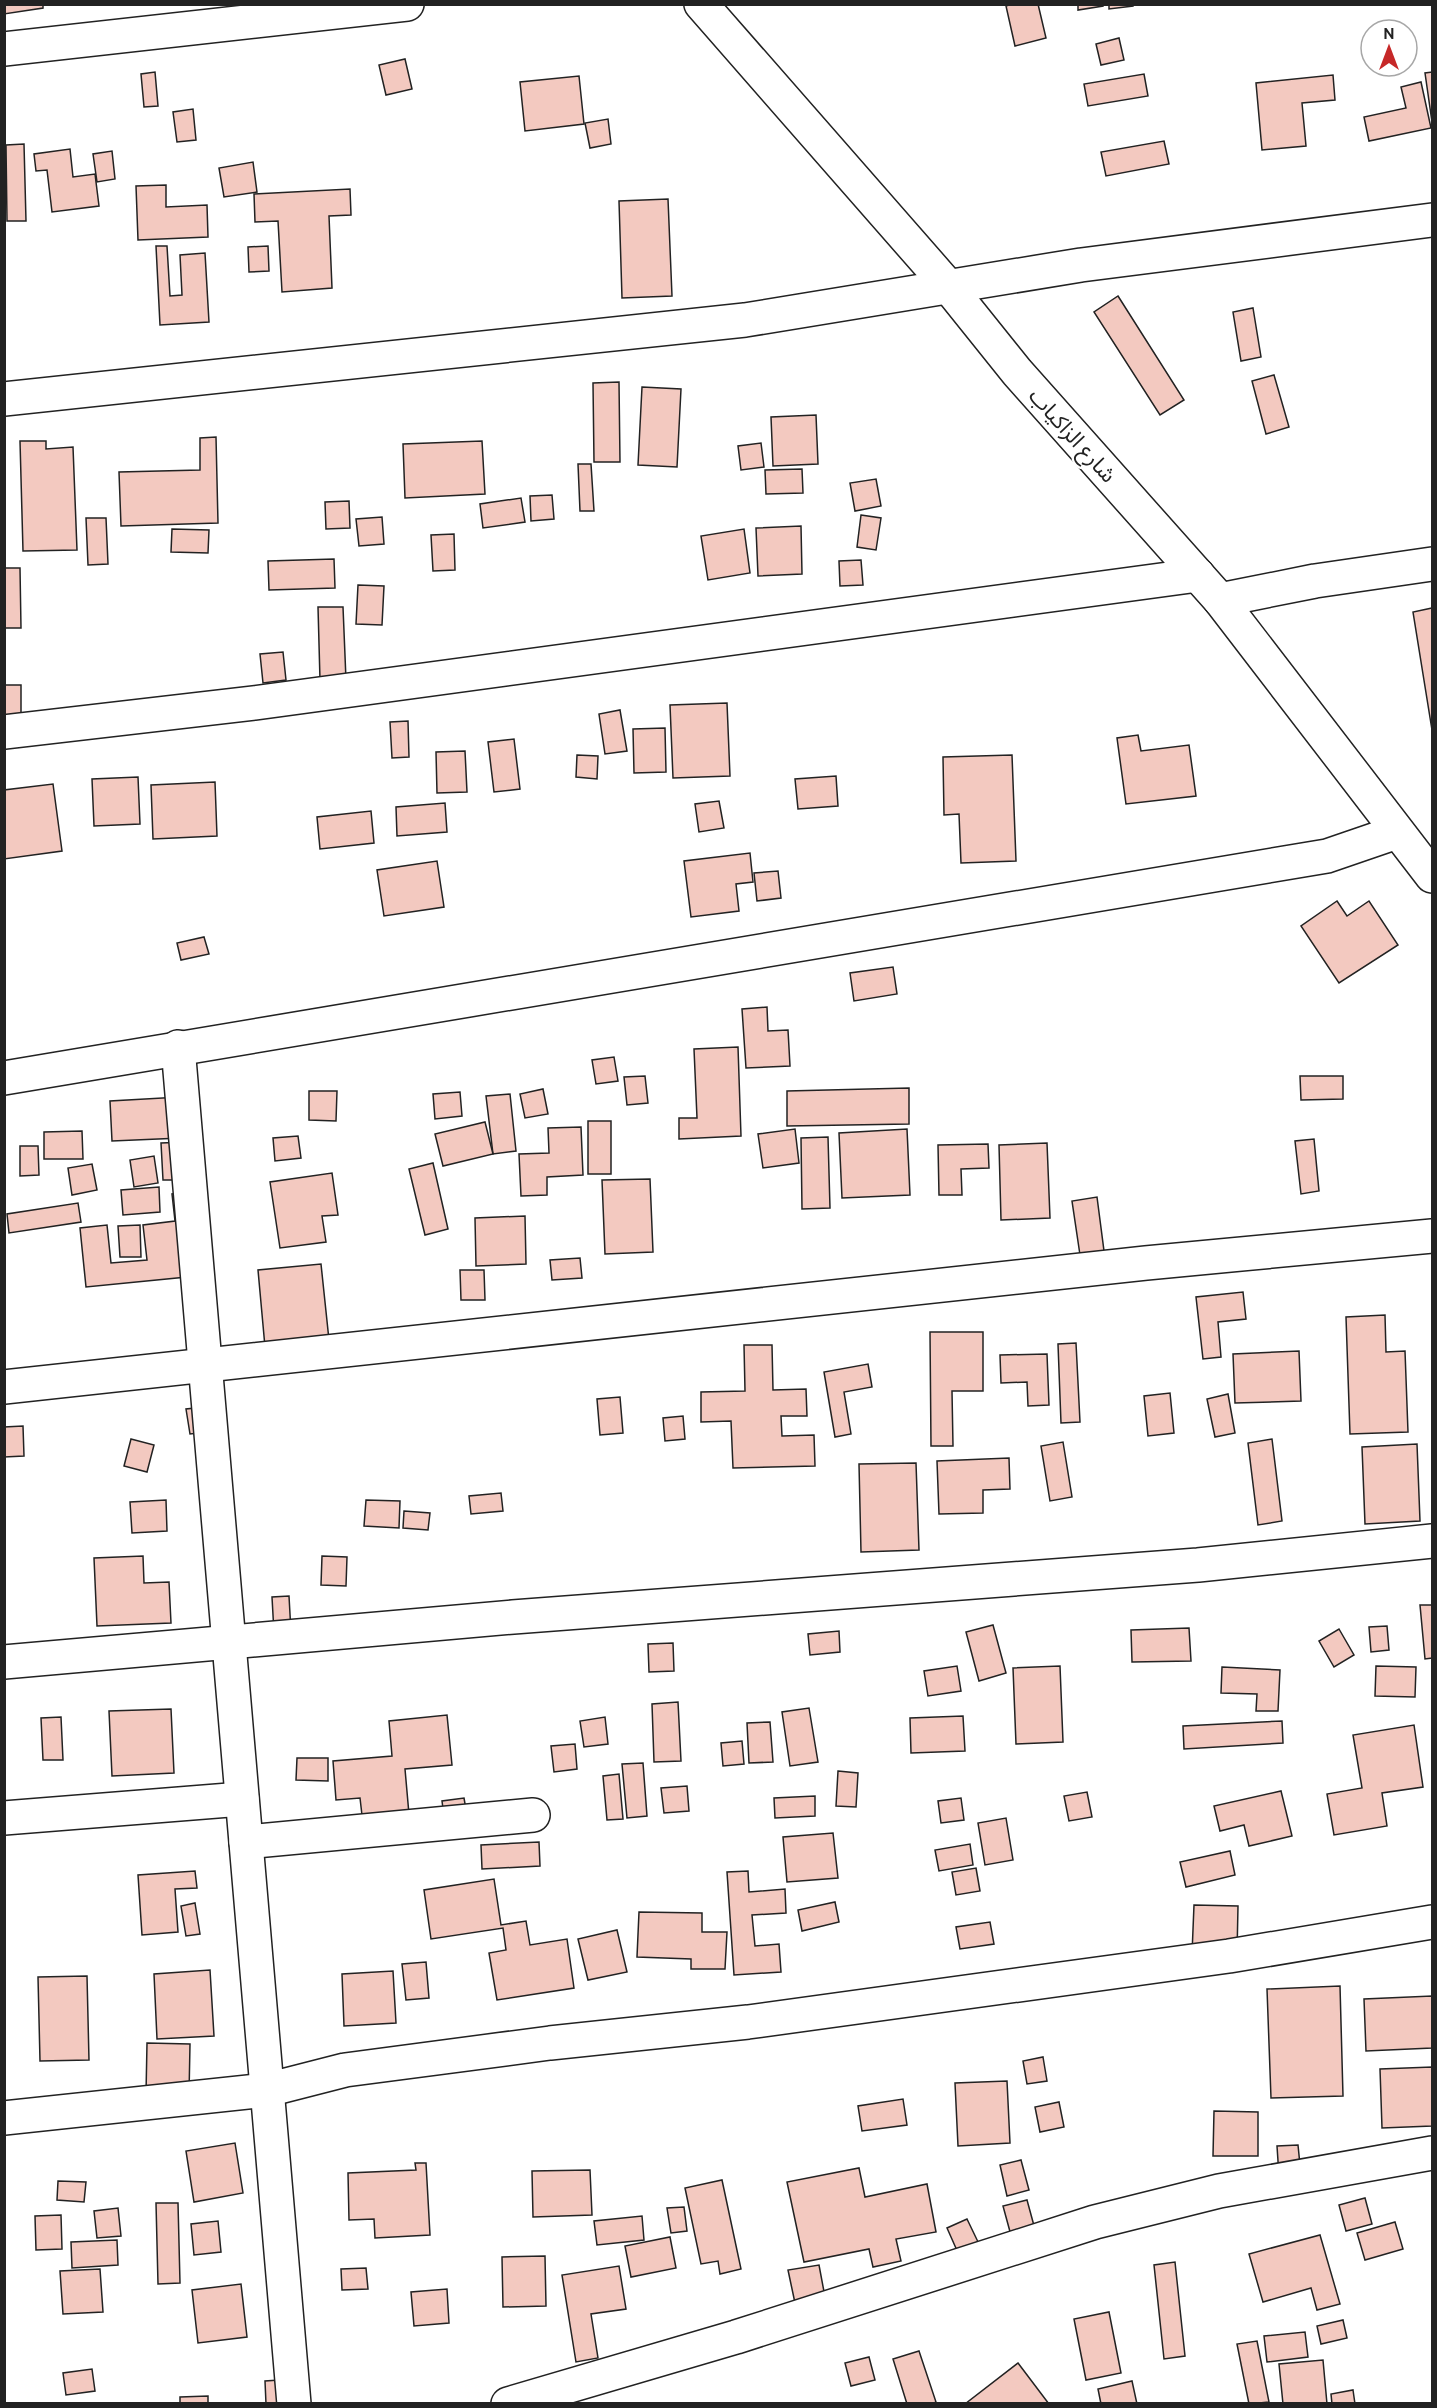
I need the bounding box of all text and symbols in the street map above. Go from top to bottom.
north arrow [1359,18,1419,78]
text: N [1383,24,1395,43]
street label: شارع الزاكياب [1021,383,1122,490]

